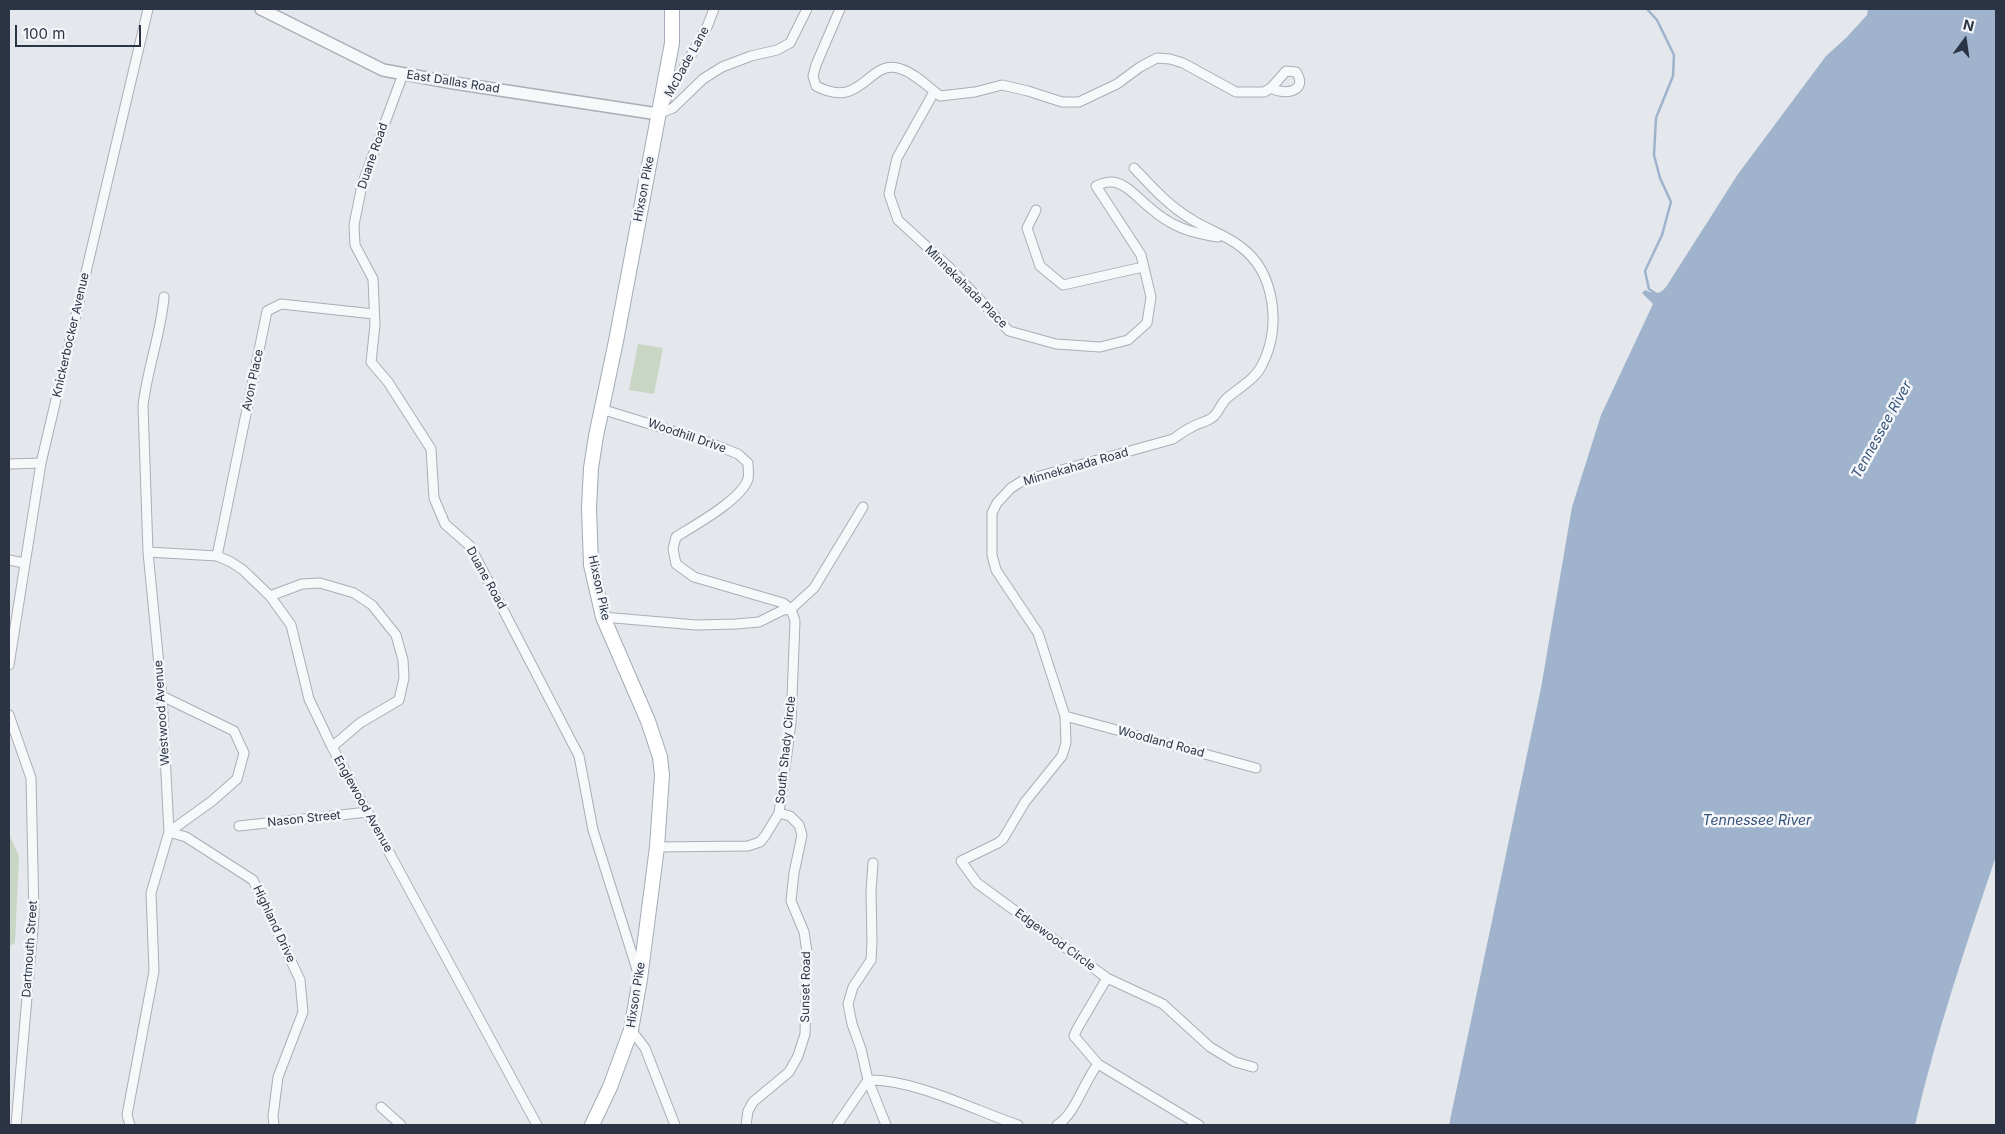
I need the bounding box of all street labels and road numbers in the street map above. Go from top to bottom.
street label: McDade Lane [662,24,712,100]
street label: East Dallas Road [405,68,501,96]
street label: Duane Road [355,121,391,191]
street label: Hixson Pike [631,155,657,223]
street label: Minnekahada Place [922,243,1010,331]
street label: Knickerbocker Avenue [50,271,92,399]
street label: Avon Place [239,348,267,412]
street label: Woodhill Drive [646,416,728,456]
street label: Minnekahada Road [1022,445,1130,489]
street label: Duane Road [463,544,509,612]
street label: Hixson Pike [585,554,613,622]
street label: Westwood Avenue [151,660,173,766]
street label: South Shady Circle [773,695,799,805]
street label: Woodland Road [1116,723,1206,761]
street label: Englewood Avenue [330,753,396,855]
street label: Nason Street [267,808,341,830]
street label: Highland Drive [250,883,298,965]
street label: Dartmouth Street [19,900,41,998]
street label: Edgewood Circle [1012,906,1098,974]
street label: Sunset Road [798,951,814,1023]
street label: Hixson Pike [624,961,648,1029]

